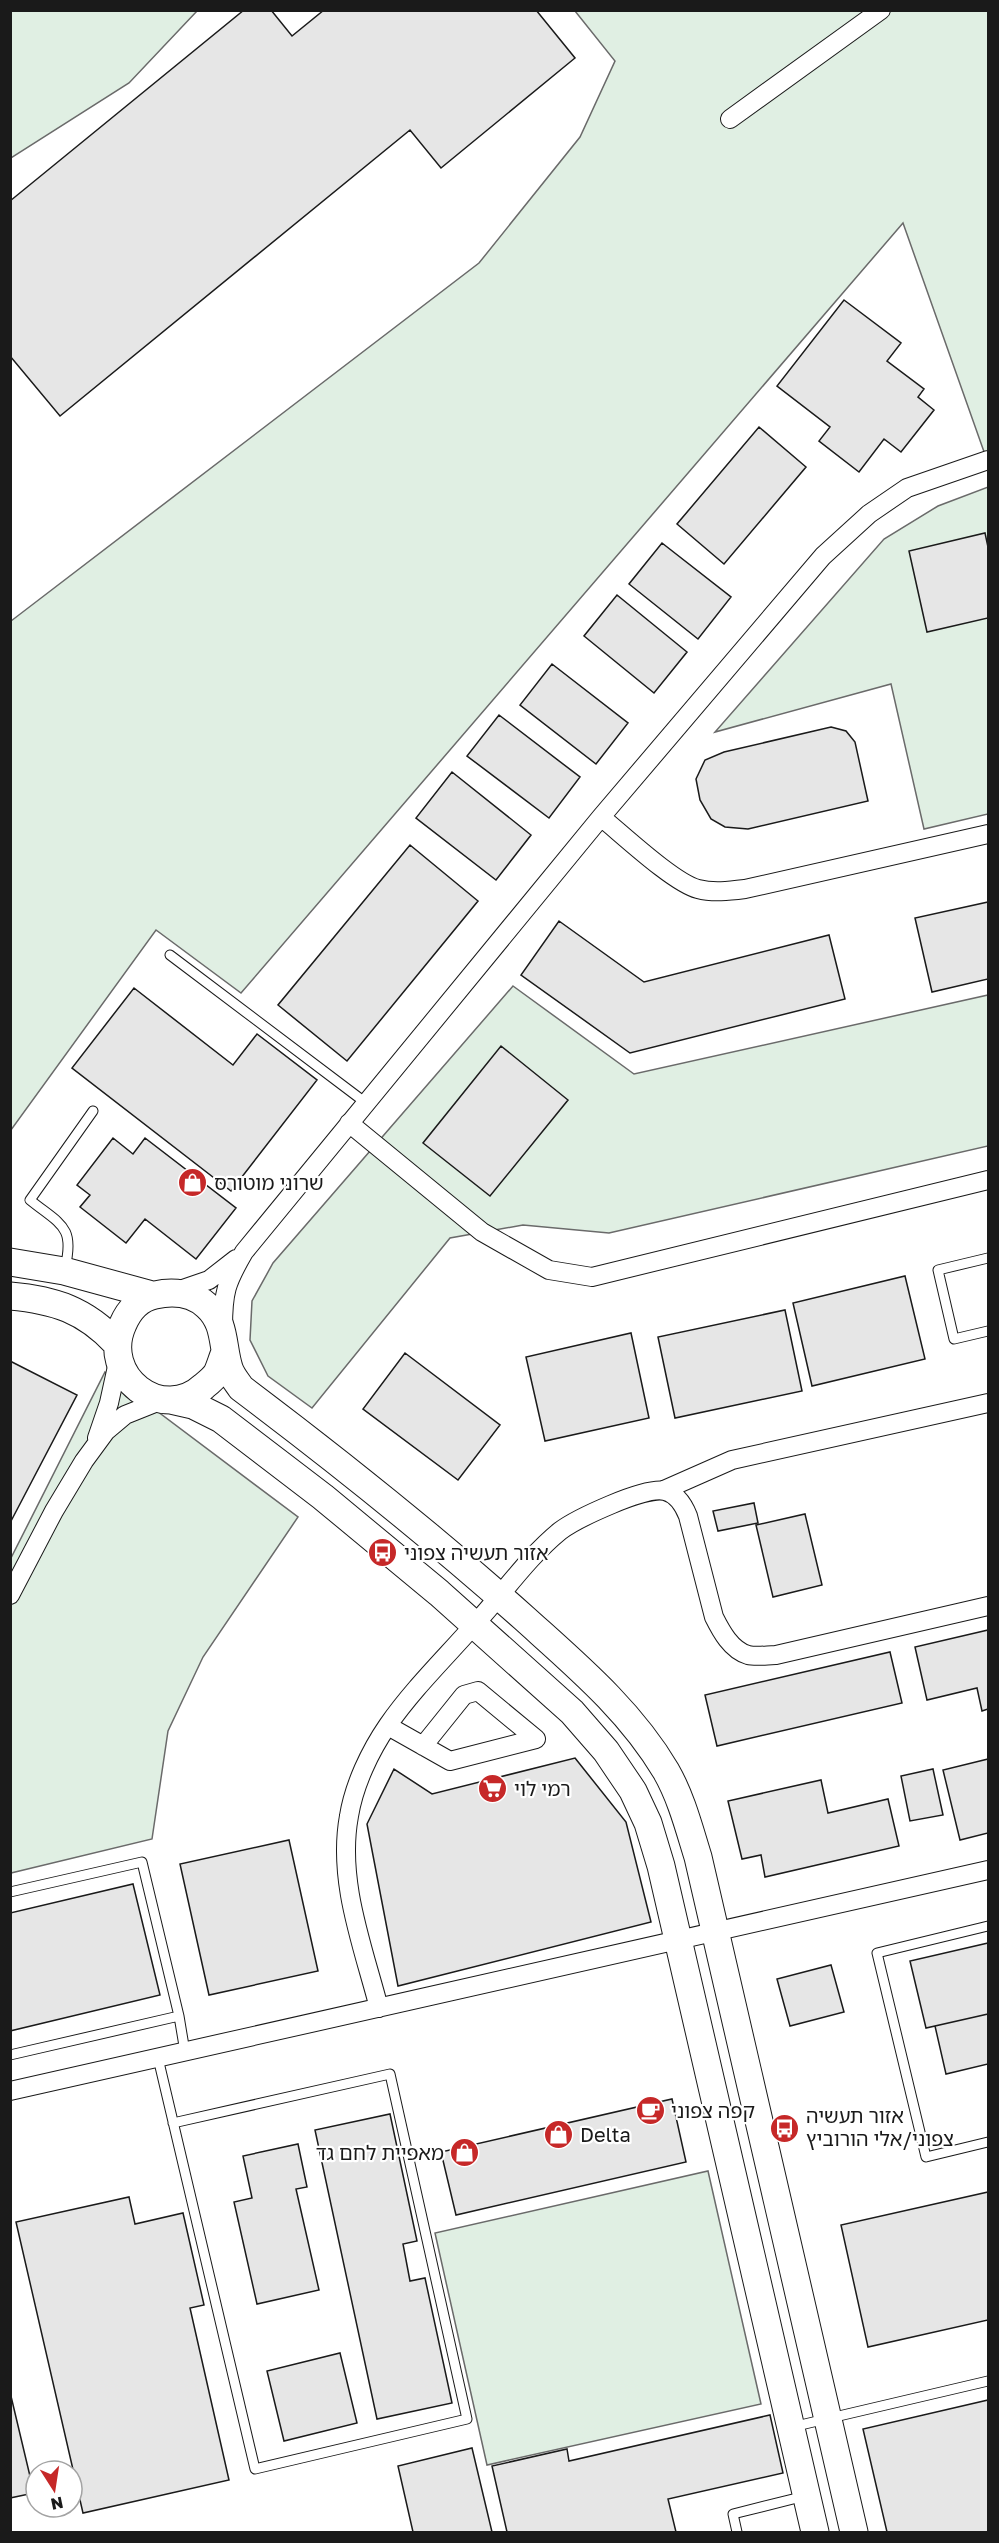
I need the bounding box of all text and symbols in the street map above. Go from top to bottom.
shop icon: שרוני מוטורס [177,1167,209,1199]
place label: שרוני מוטורס [214,1170,324,1194]
bus stop icon: אזור תעשיה צפוני [367,1537,399,1569]
place label: אזור תעשיה צפוני [404,1540,549,1564]
supermarket icon: רמי לוי [477,1773,509,1805]
place label: רמי לוי [514,1776,571,1800]
cafe icon: קפה צפוני [634,2095,666,2127]
place label: קפה צפוני [671,2098,755,2122]
place label: אזור תעשיה צפוני/אלי הורוביץ [806,2103,954,2150]
bus stop icon: אזור תעשיה צפוני/אלי הורוביץ [769,2112,801,2144]
shop icon: Delta [543,2119,575,2151]
place label: Delta [580,2122,631,2146]
shop icon: מאפיית לחם גד [449,2137,481,2169]
place label: מאפיית לחם גד [316,2140,444,2164]
north arrow [24,2459,84,2519]
text: N [49,2493,65,2515]

